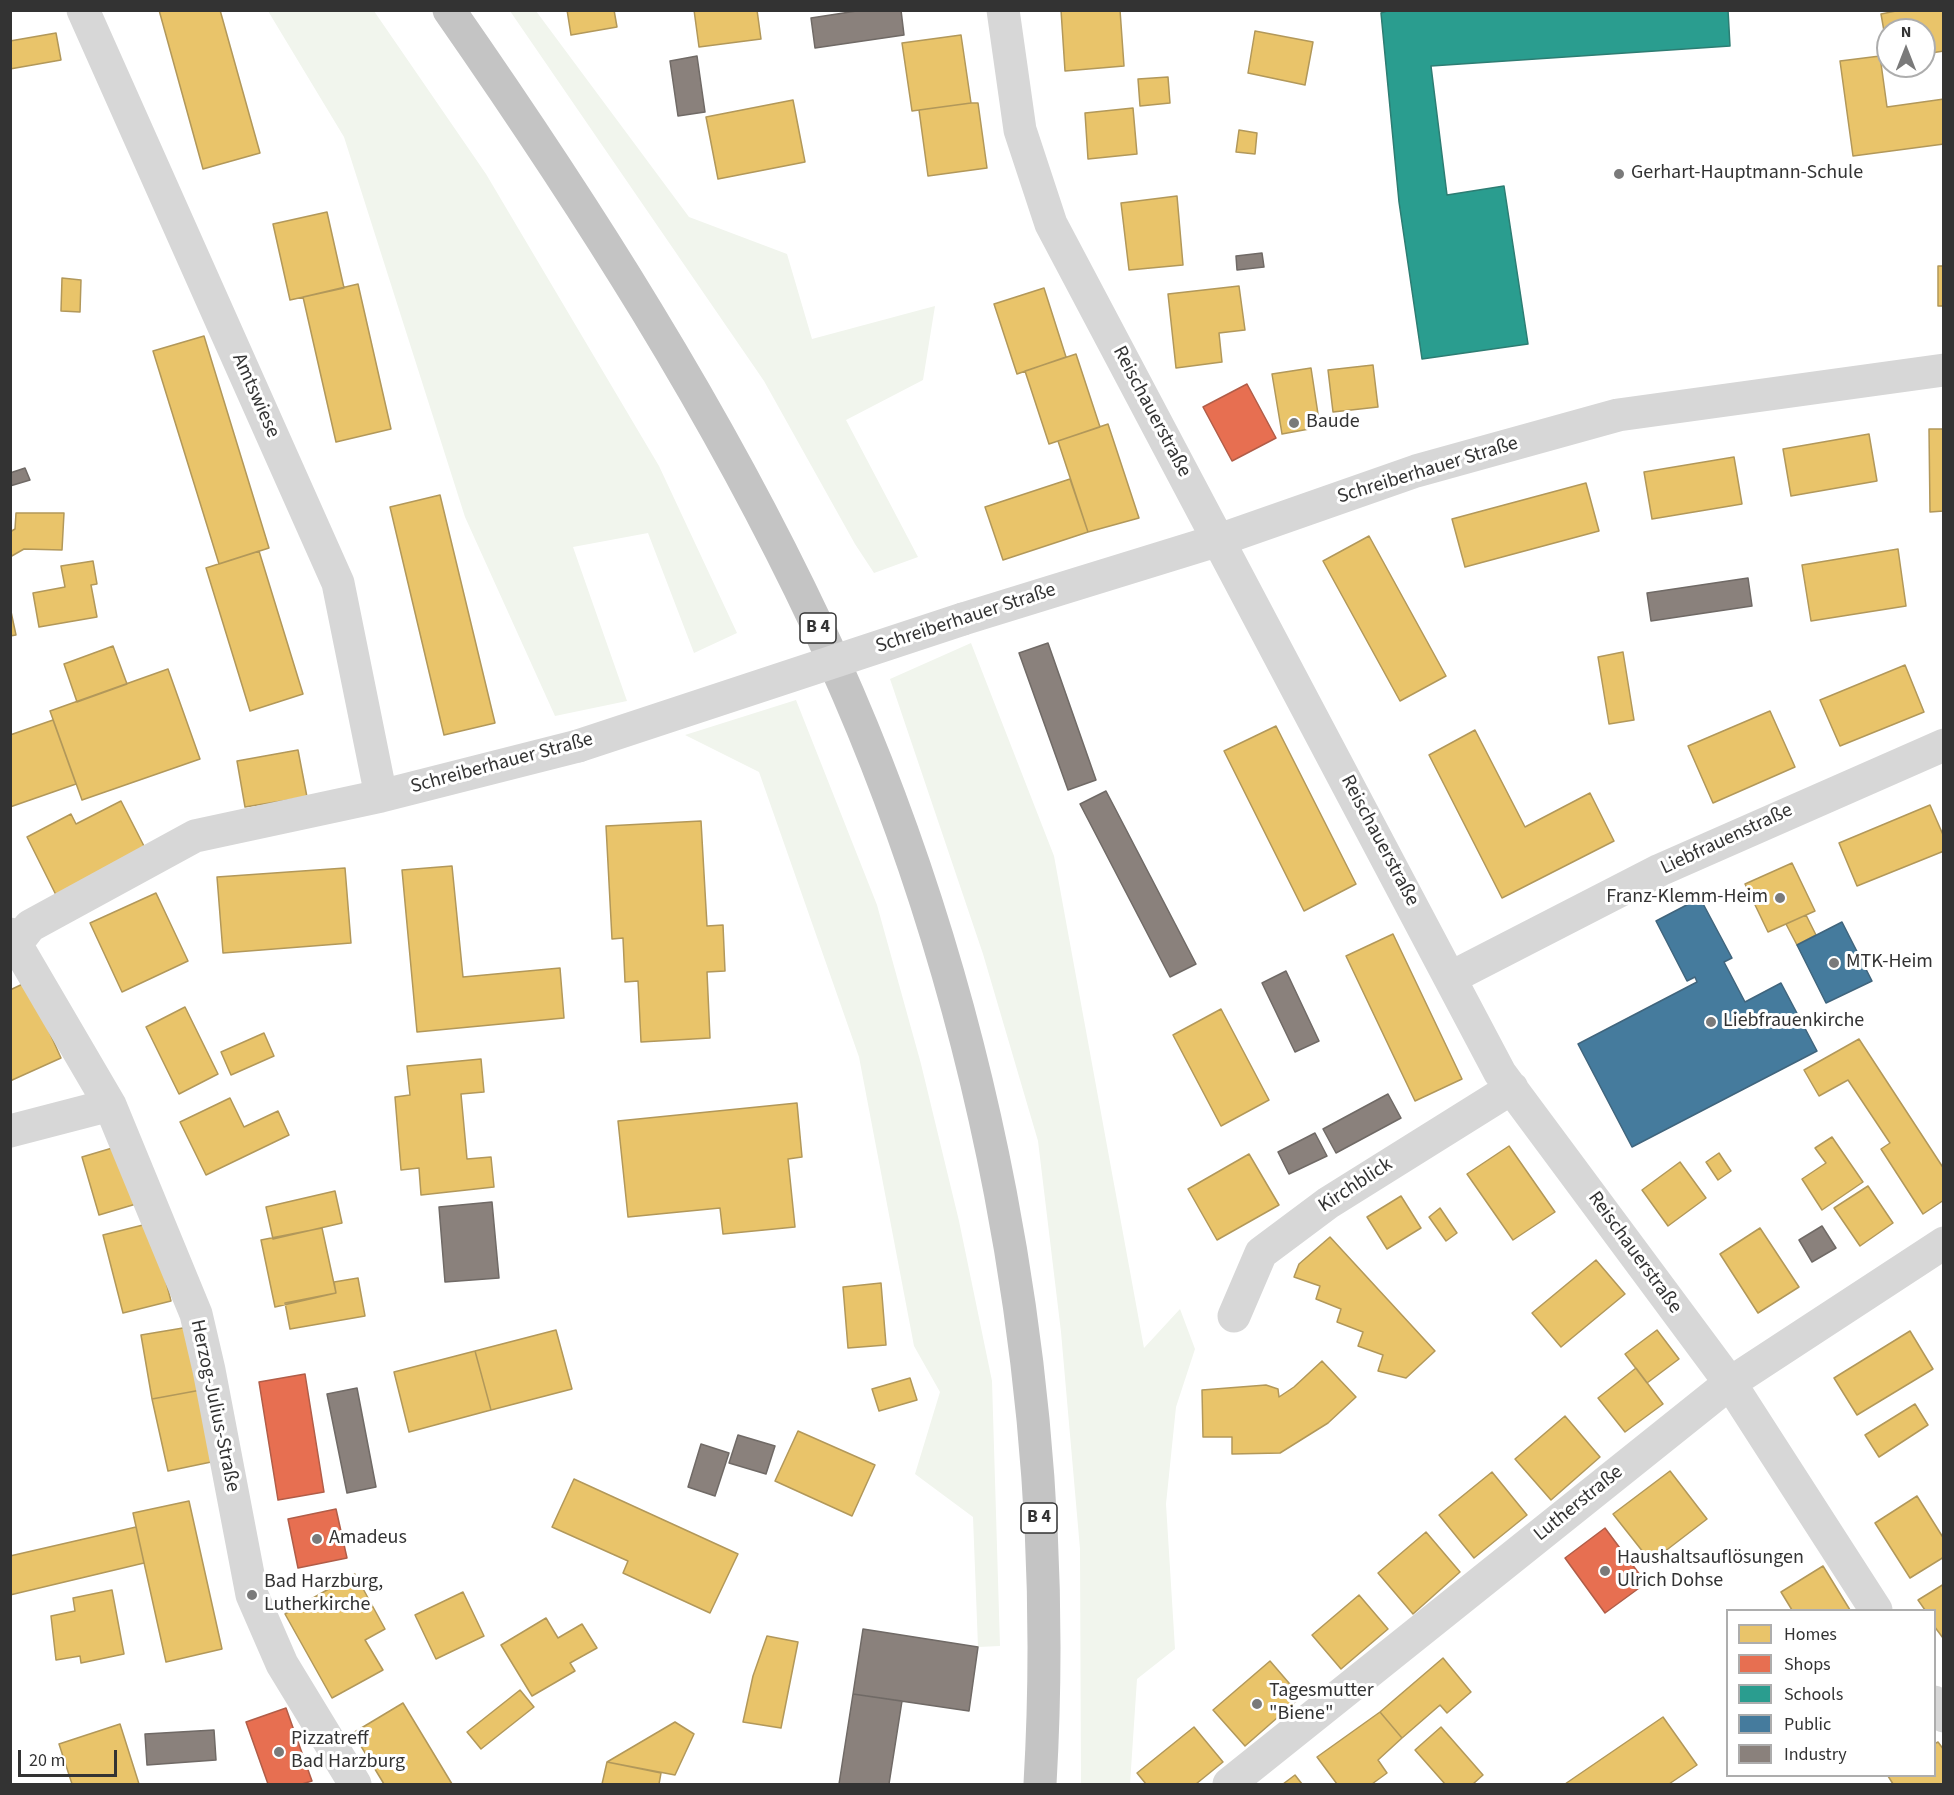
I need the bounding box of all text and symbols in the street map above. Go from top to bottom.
north arrow [1876,18,1936,78]
text: N [1901,21,1911,43]
place label: Gerhart-Hauptmann-Schule [1631,162,1863,186]
marker: Gerhart-Hauptmann-Schule [1612,167,1626,181]
street label: Reischauerstraße [1106,342,1196,482]
street label: Amtswiese [226,350,284,442]
place label: Baude [1306,411,1360,435]
marker: Baude [1287,416,1301,430]
street label: Schreiberhauer Straße [1335,432,1521,510]
street label: Schreiberhauer Straße [873,579,1059,659]
road number: B 4 [800,613,836,643]
street label: Schreiberhauer Straße [408,728,596,800]
street label: Reischauerstraße [1334,771,1424,911]
street label: Liebfrauenstraße [1657,799,1797,881]
place label: Franz-Klemm-Heim [1606,886,1768,910]
marker: Franz-Klemm-Heim [1773,891,1787,905]
place label: MTK-Heim [1846,951,1933,975]
marker: MTK-Heim [1827,956,1841,970]
place label: Liebfrauenkirche [1723,1010,1864,1034]
marker: Liebfrauenkirche [1704,1015,1718,1029]
street label: Kirchblick [1315,1153,1397,1219]
street label: Reischauerstraße [1582,1187,1686,1319]
street label: Herzog-Julius-Straße [184,1318,244,1494]
street label: Lutherstraße [1530,1461,1628,1547]
road number: B 4 [1021,1503,1057,1533]
place label: Amadeus [329,1527,407,1551]
marker: Amadeus [310,1532,324,1546]
place label: Haushaltsauflösungen Ulrich Dohse [1617,1547,1804,1594]
marker: Haushaltsauflösungen Ulrich Dohse [1598,1564,1612,1578]
place label: Bad Harzburg, Lutherkirche [264,1571,383,1618]
marker: Bad Harzburg, Lutherkirche [245,1588,259,1602]
legend [1726,1609,1936,1777]
text: Homes [1784,1622,1837,1647]
text: Shops [1784,1652,1831,1677]
place label: Tagesmutter "Biene" [1269,1680,1374,1727]
text: Schools [1784,1682,1843,1707]
marker: Tagesmutter "Biene" [1250,1697,1264,1711]
text: Public [1784,1712,1831,1737]
place label: Pizzatreff Bad Harzburg [291,1728,405,1775]
scale bar [21,1738,120,1776]
text: Industry [1784,1742,1847,1767]
marker: Pizzatreff Bad Harzburg [272,1745,286,1759]
text: 20 m [29,1748,65,1773]

